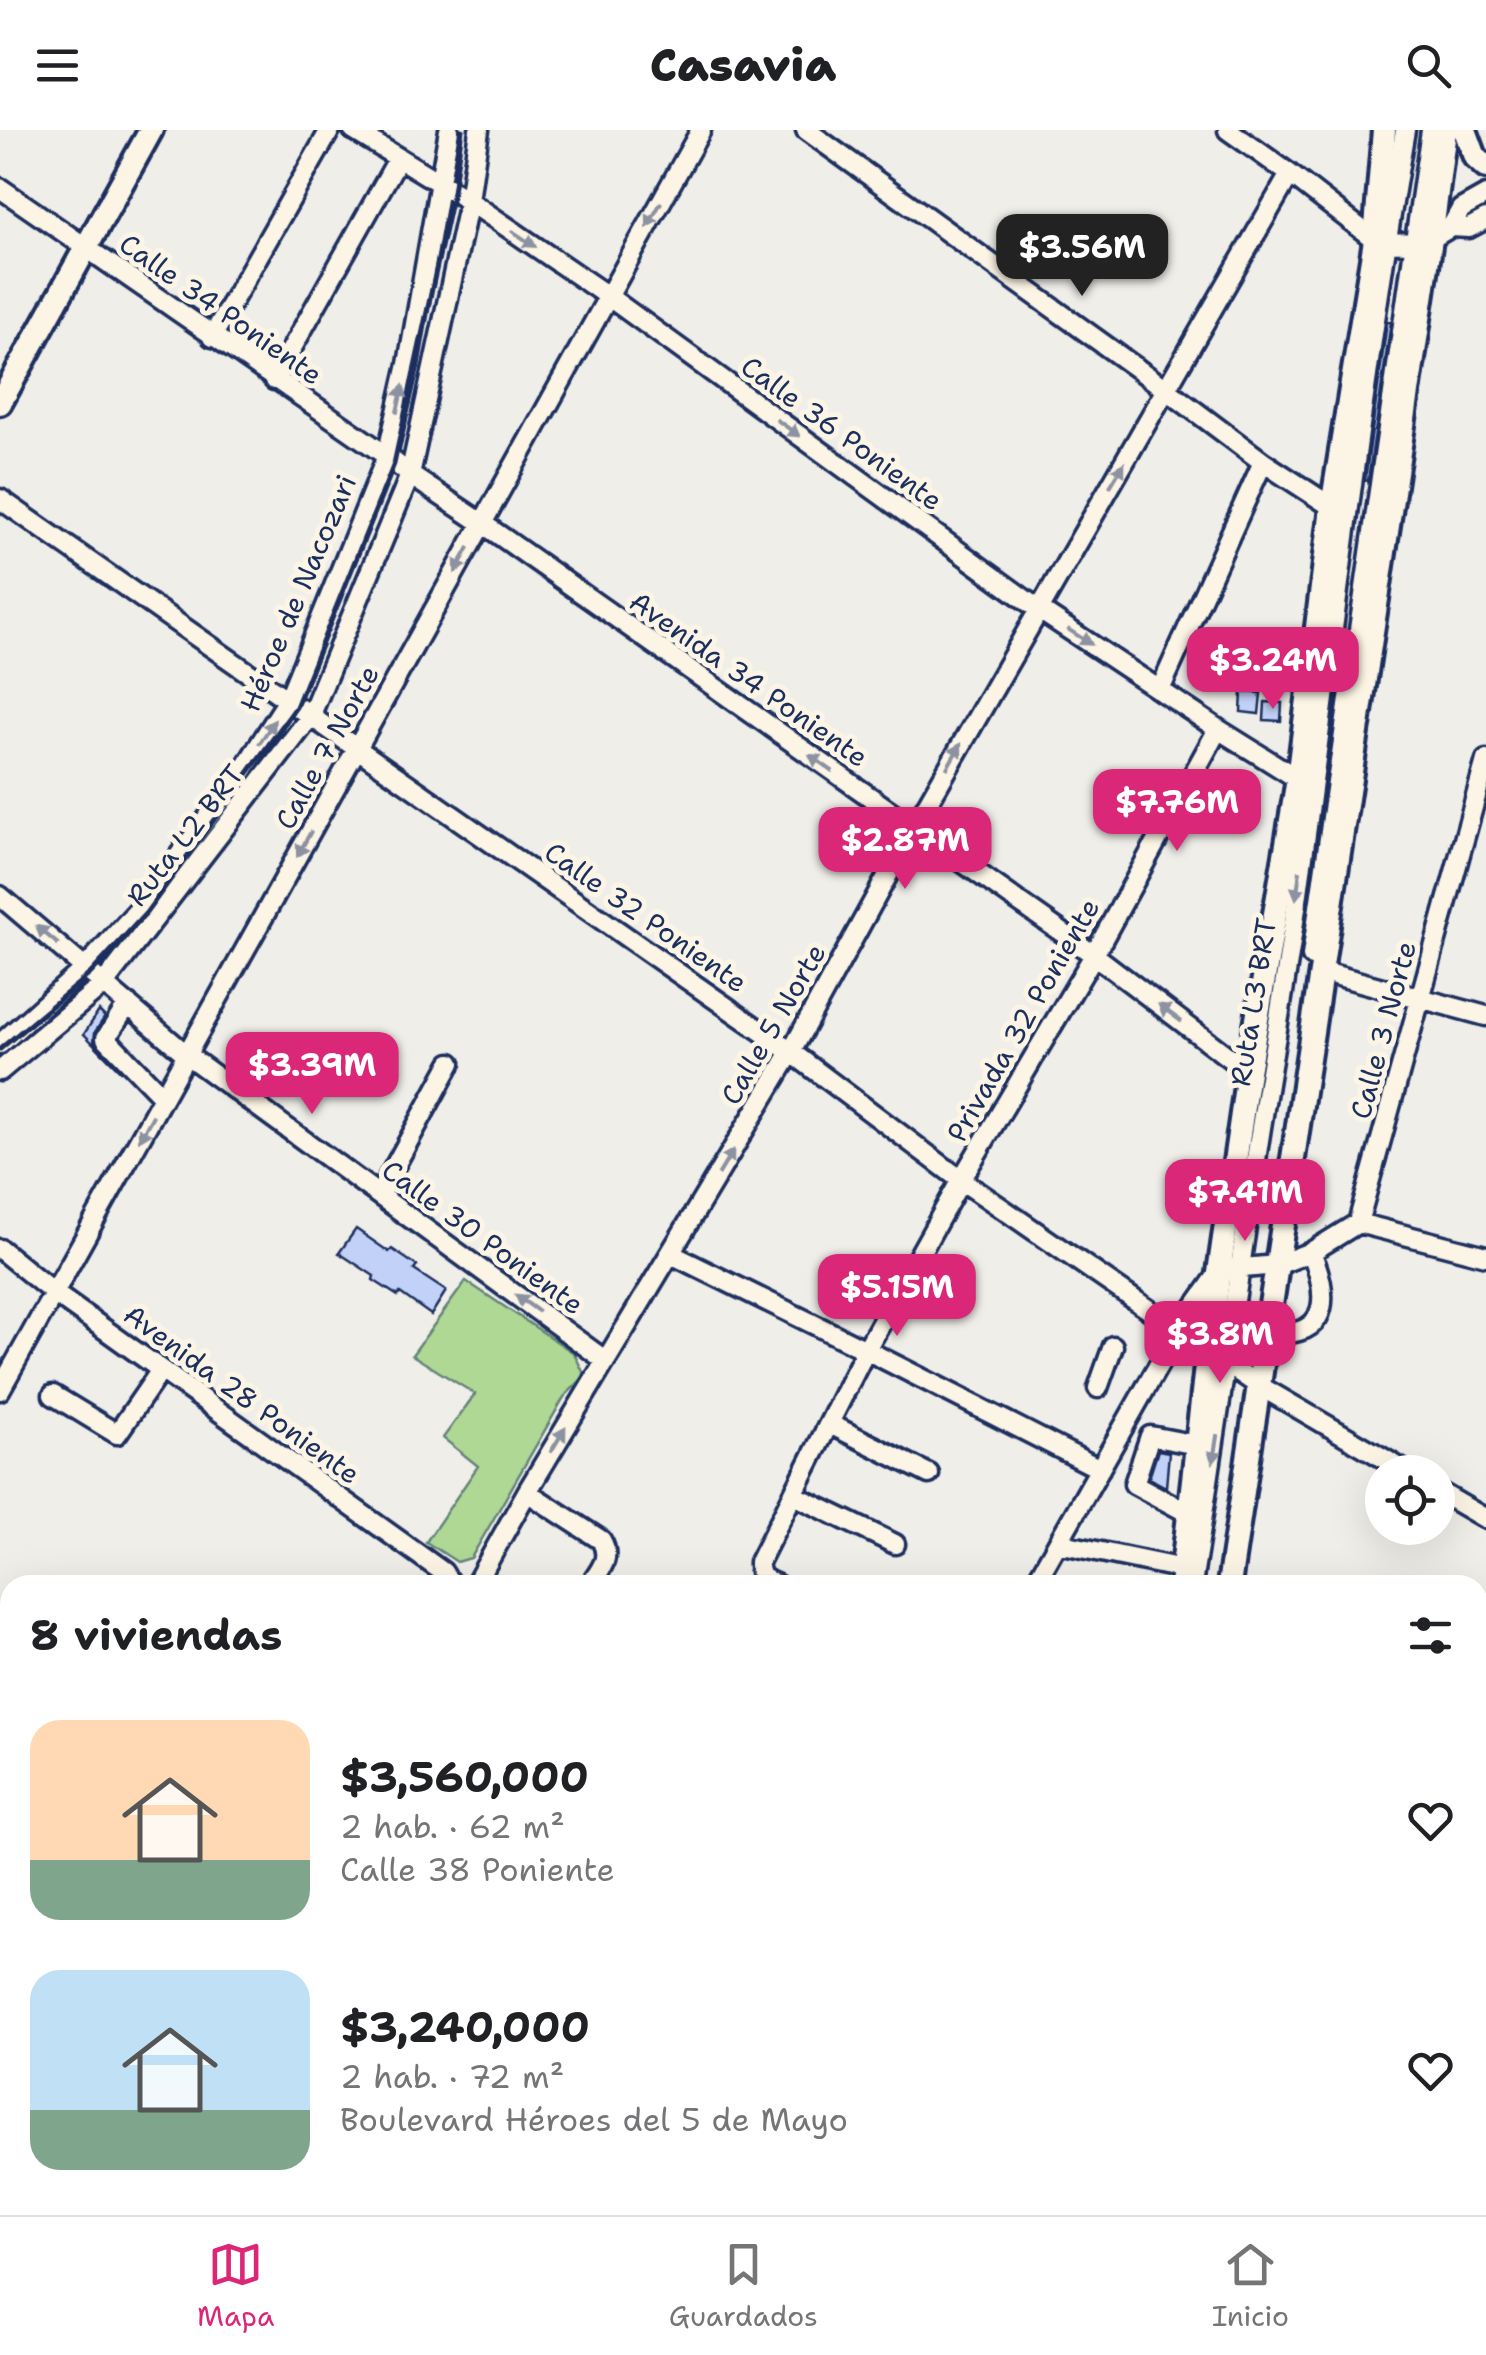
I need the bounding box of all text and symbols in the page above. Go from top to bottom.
text: Casavia [650,35,836,95]
icon: menu [30,38,85,93]
icon: search [1401,38,1456,93]
one-way arrow [646,201,663,230]
pin: $3.56M [1001,214,1163,299]
street label: Calle 34 Poniente [112,225,330,393]
text: $3.56M [1018,225,1146,268]
one-way arrow [510,229,537,248]
street label: Calle 36 Poniente [734,347,950,519]
one-way arrow [393,383,408,414]
one-way arrow [775,417,801,437]
one-way arrow [1108,461,1125,489]
street label: Héroe de Nacozari [231,469,365,717]
one-way arrow [453,546,470,575]
street label: Avenida 34 Poniente [622,582,876,776]
pin: $3.24M [1192,627,1354,712]
one-way arrow [1067,628,1094,646]
text: $3.24M [1209,638,1337,681]
street label: Calle 7 Norte [266,658,388,836]
one-way arrow [258,719,276,746]
one-way arrow [945,742,962,771]
one-way arrow [807,754,834,773]
street label: Ruta L2 BRT [118,756,252,914]
pin: $7.76M [1096,769,1258,854]
text: $7.76M [1115,780,1239,823]
pin: $2.87M [824,807,986,892]
text: $2.87M [840,818,970,861]
one-way arrow [295,830,312,859]
street label: Calle 32 Poniente [537,833,755,1001]
one-way arrow [1290,870,1306,901]
street label: Privada 32 Poniente [938,891,1108,1149]
street label: Ruta L3 BRT [1221,915,1285,1089]
one-way arrow [34,925,59,947]
street label: Calle 5 Norte [712,937,834,1111]
street label: Calle 3 Norte [1341,937,1425,1123]
one-way arrow [1157,1004,1183,1024]
pin: $3.39M [231,1032,393,1117]
text: $3.39M [248,1043,376,1086]
one-way arrow [137,1114,154,1143]
one-way arrow [717,1147,734,1176]
street label: Calle 30 Poniente [374,1151,592,1323]
pin: $7.41M [1164,1159,1326,1244]
text: $7.41M [1187,1170,1303,1213]
pin: $5.15M [816,1254,978,1339]
text: $5.15M [840,1265,954,1308]
one-way arrow [514,1294,540,1313]
street label: Avenida 28 Poniente [116,1295,368,1493]
pin: $3.8M [1150,1301,1290,1386]
text: $3.8M [1166,1312,1274,1355]
one-way arrow [549,1426,566,1454]
one-way arrow [1206,1433,1222,1465]
map controls [1365,1455,1455,1545]
button: locate [1365,1455,1455,1545]
text: 8 viviendas [30,1607,282,1663]
icon: filters [1403,1608,1458,1663]
text: $3,560,000 [340,1749,589,1805]
icon: home [110,1760,230,1880]
icon: heart [1403,1793,1458,1848]
text: 2 hab. · 62 m² [340,1805,565,1848]
text: Calle 38 Poniente [340,1848,615,1891]
text: $3,240,000 [340,1999,590,2055]
icon: home [110,2010,230,2130]
icon: heart [1403,2043,1458,2098]
text: 2 hab. · 72 m² [340,2055,564,2098]
text: Boulevard Héroes del 5 de Mayo [340,2098,848,2141]
tab: Mapa [197,2237,275,2335]
tab: Guardados [669,2237,818,2335]
tab: Inicio [1212,2237,1289,2335]

